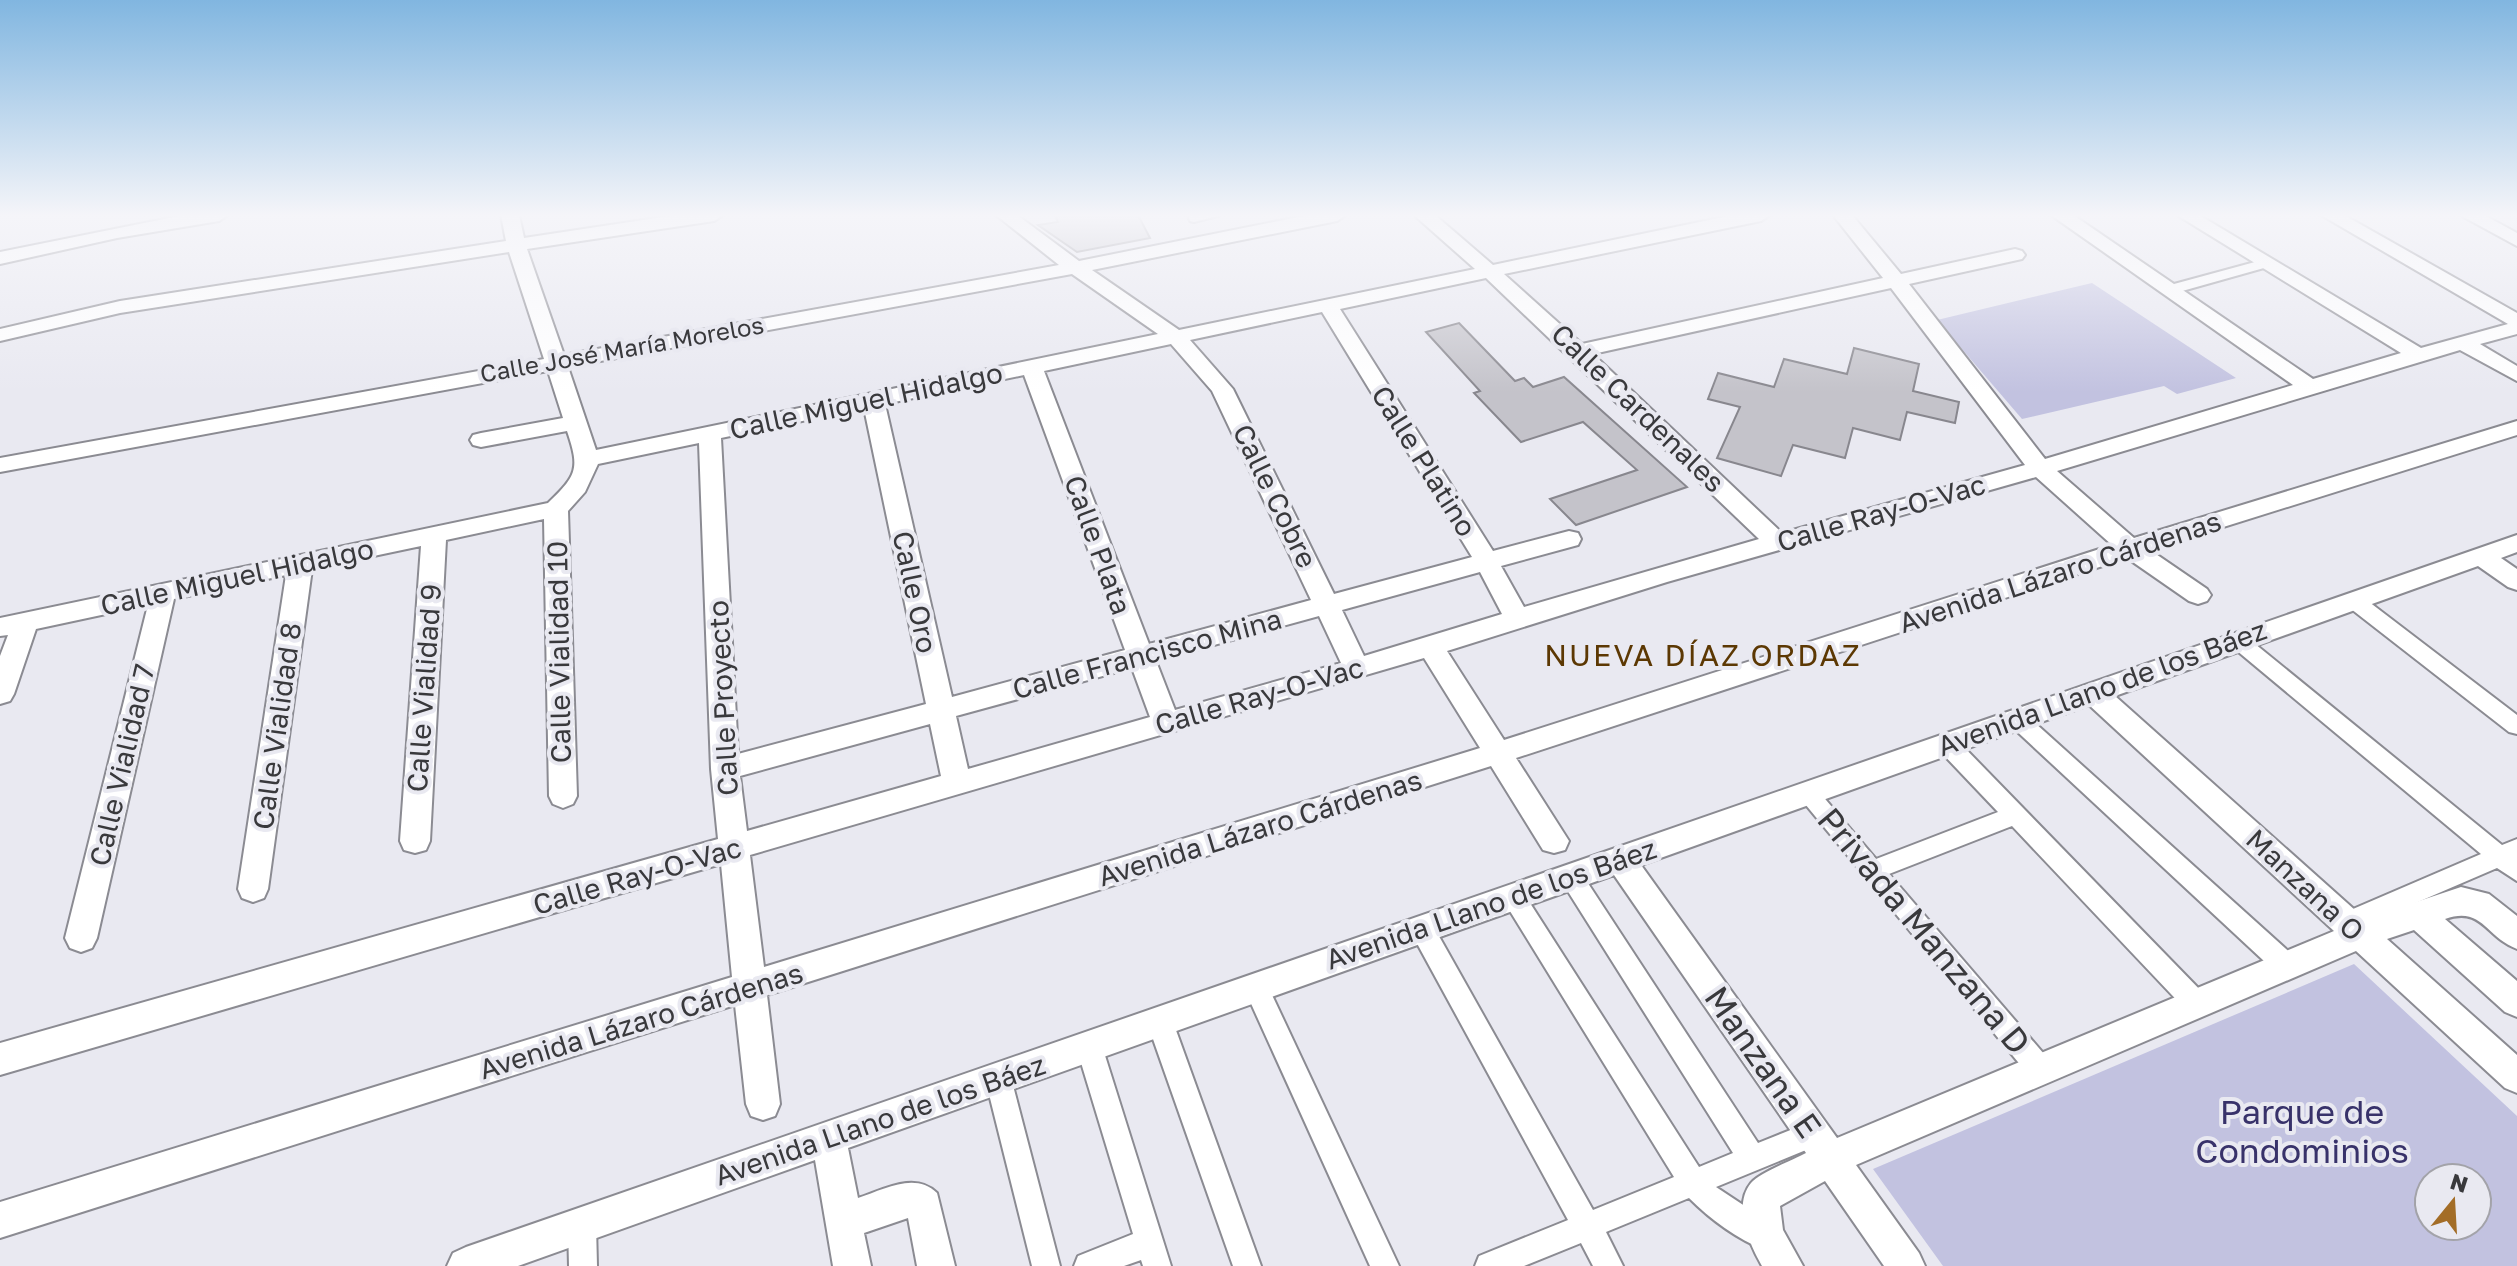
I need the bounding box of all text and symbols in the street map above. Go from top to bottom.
street label: Calle José María Morelos [478,309,766,388]
street label: Calle Cardenales [1545,317,1732,499]
street label: Calle Miguel Hidalgo [726,355,1005,446]
street label: Calle Platino [1365,379,1484,542]
street label: Calle Cobre [1226,419,1324,573]
street label: Calle Ray-O-Vac [1773,467,1989,558]
street label: Calle Plata [1058,471,1139,619]
street label: Avenida Lázaro Cárdenas [1895,504,2225,639]
street label: Calle Oro [886,528,945,656]
street label: Calle Miguel Hidalgo [97,531,376,622]
street label: Calle Vialidad 10 [540,540,577,764]
street label: Calle Vialidad 9 [400,583,447,793]
street label: Calle Proyecto [701,599,744,797]
street label: Calle Francisco Mina [1009,602,1285,705]
street label: Avenida Llano de los Báez [1933,613,2271,762]
street label: Calle Vialidad 8 [246,620,307,832]
district label: NUEVA DÍAZ ORDAZ [1544,637,1862,673]
street label: Calle Ray-O-Vac [1151,650,1367,741]
street label: Calle Vialidad 7 [82,661,161,869]
street label: Avenida Lázaro Cárdenas [1094,763,1426,893]
street label: Privada Manzana D [1810,799,2039,1062]
street label: Manzana O [2240,822,2371,947]
street label: Calle Ray-O-Vac [529,830,745,921]
street label: Avenida Llano de los Báez [1321,831,1661,976]
street label: Avenida Lázaro Cárdenas [475,956,807,1086]
street label: Manzana E [1697,978,1830,1145]
street label: Avenida Llano de los Báez [710,1047,1050,1192]
park label: Parque de Condominios [2195,1091,2409,1170]
north arrow [2413,1162,2493,1242]
text: N [2447,1167,2471,1198]

